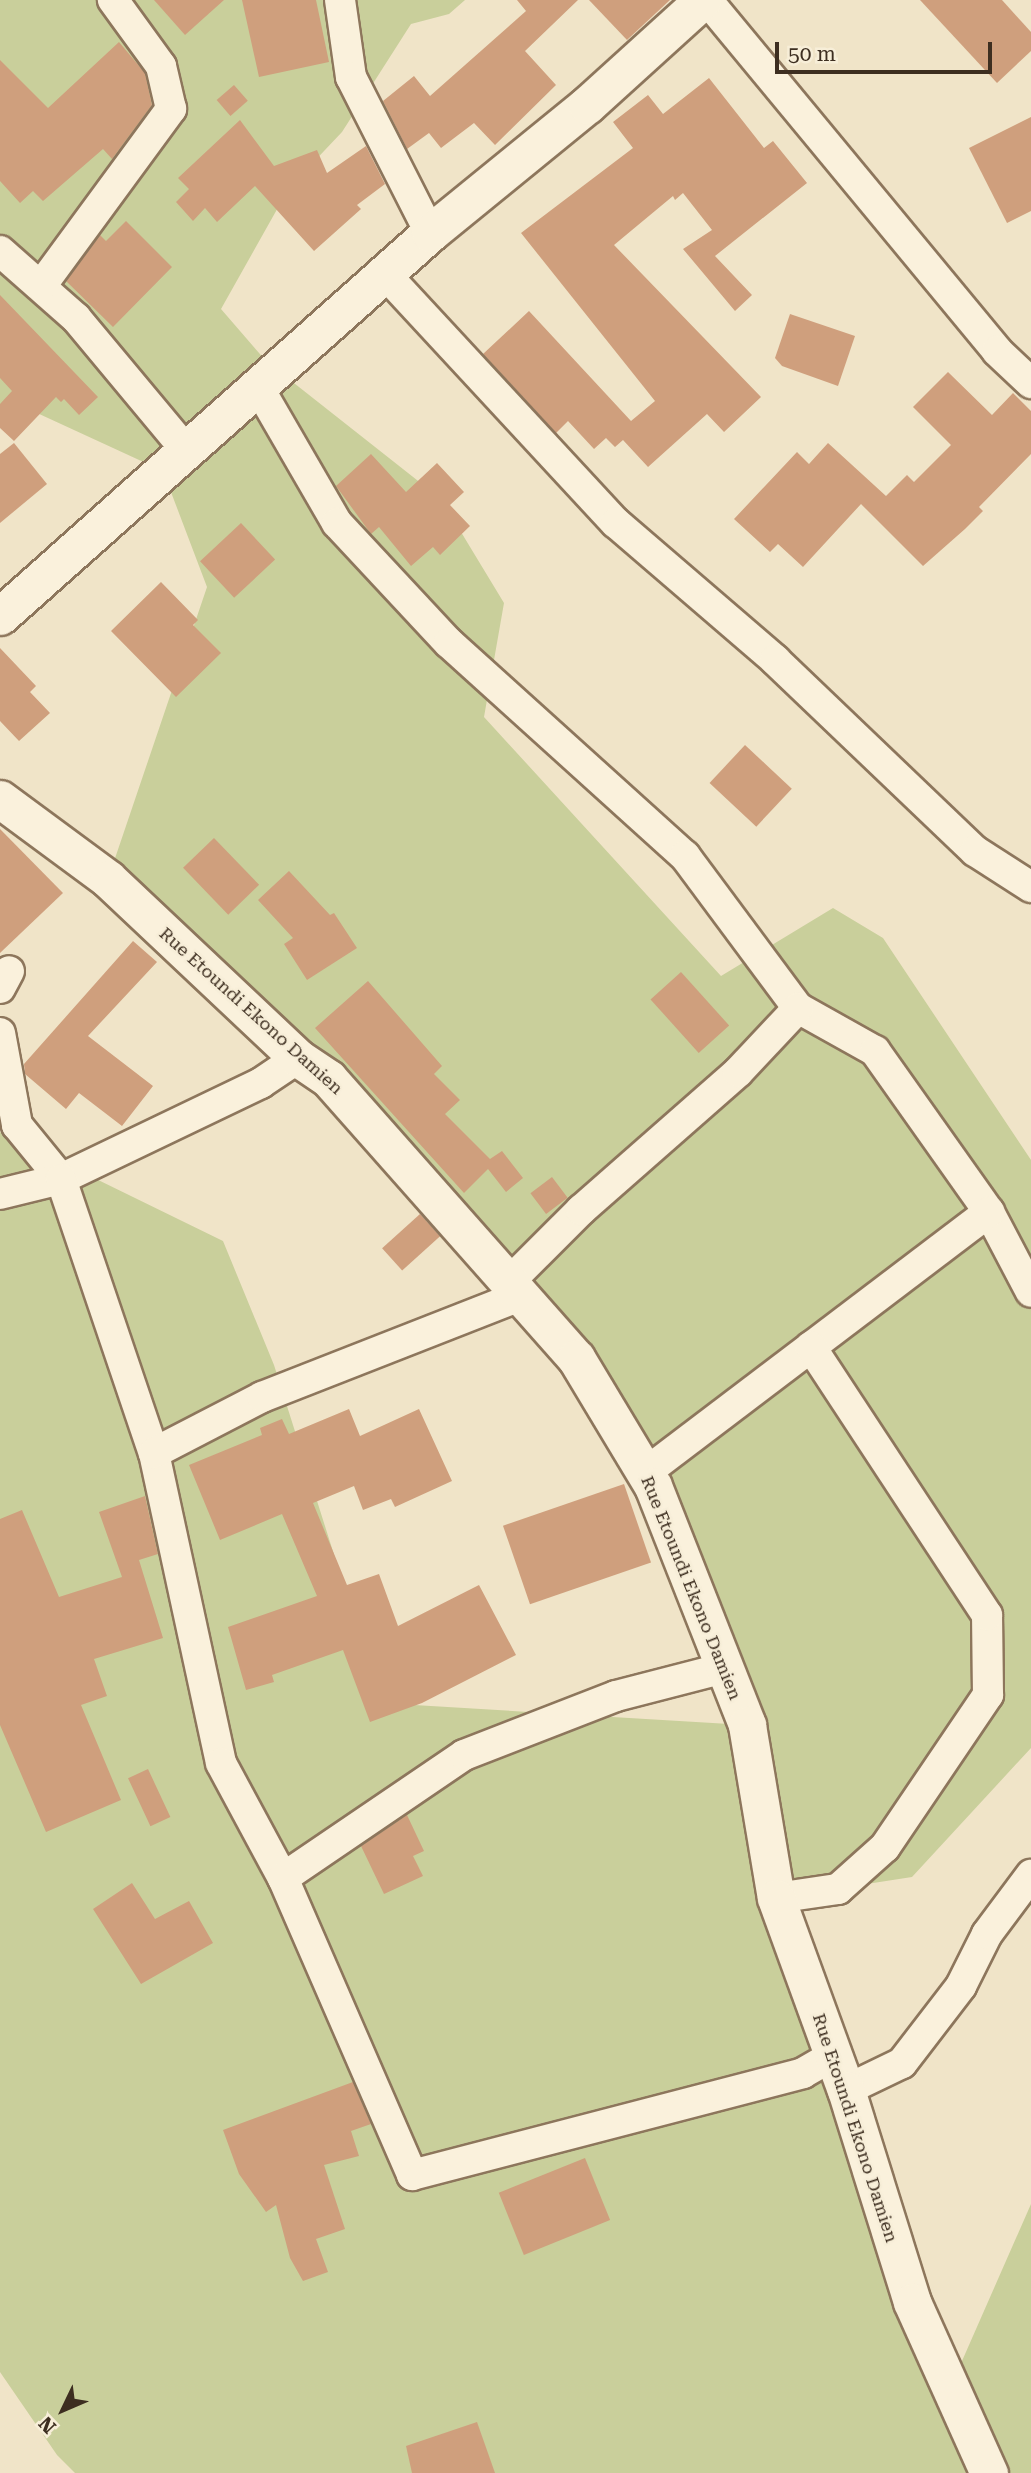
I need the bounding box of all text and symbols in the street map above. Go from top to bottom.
scale bar [779,28,996,72]
text: 50 m [788,42,836,66]
street label: Rue Etoundi Ekono Damien [155,923,347,1099]
street label: Rue Etoundi Ekono Damien [636,1473,746,1703]
street label: Rue Etoundi Ekono Damien [808,2011,902,2245]
north arrow [28,2375,98,2445]
text: N [34,2412,61,2438]

